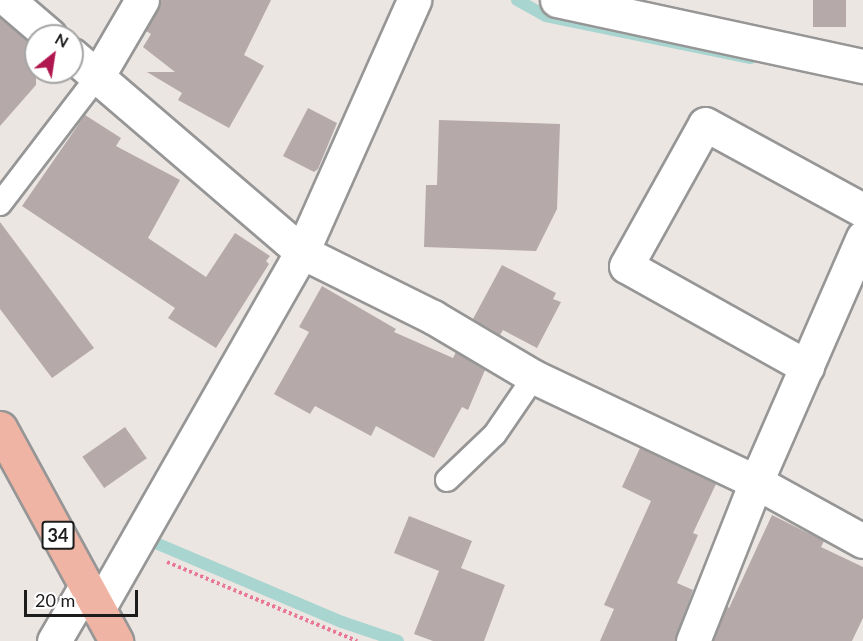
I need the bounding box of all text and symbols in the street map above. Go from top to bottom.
north arrow [24,24,84,84]
text: N [52,28,72,51]
road number: 34 [42,520,74,550]
scale bar [27,578,141,616]
text: 20 m [35,589,75,611]

